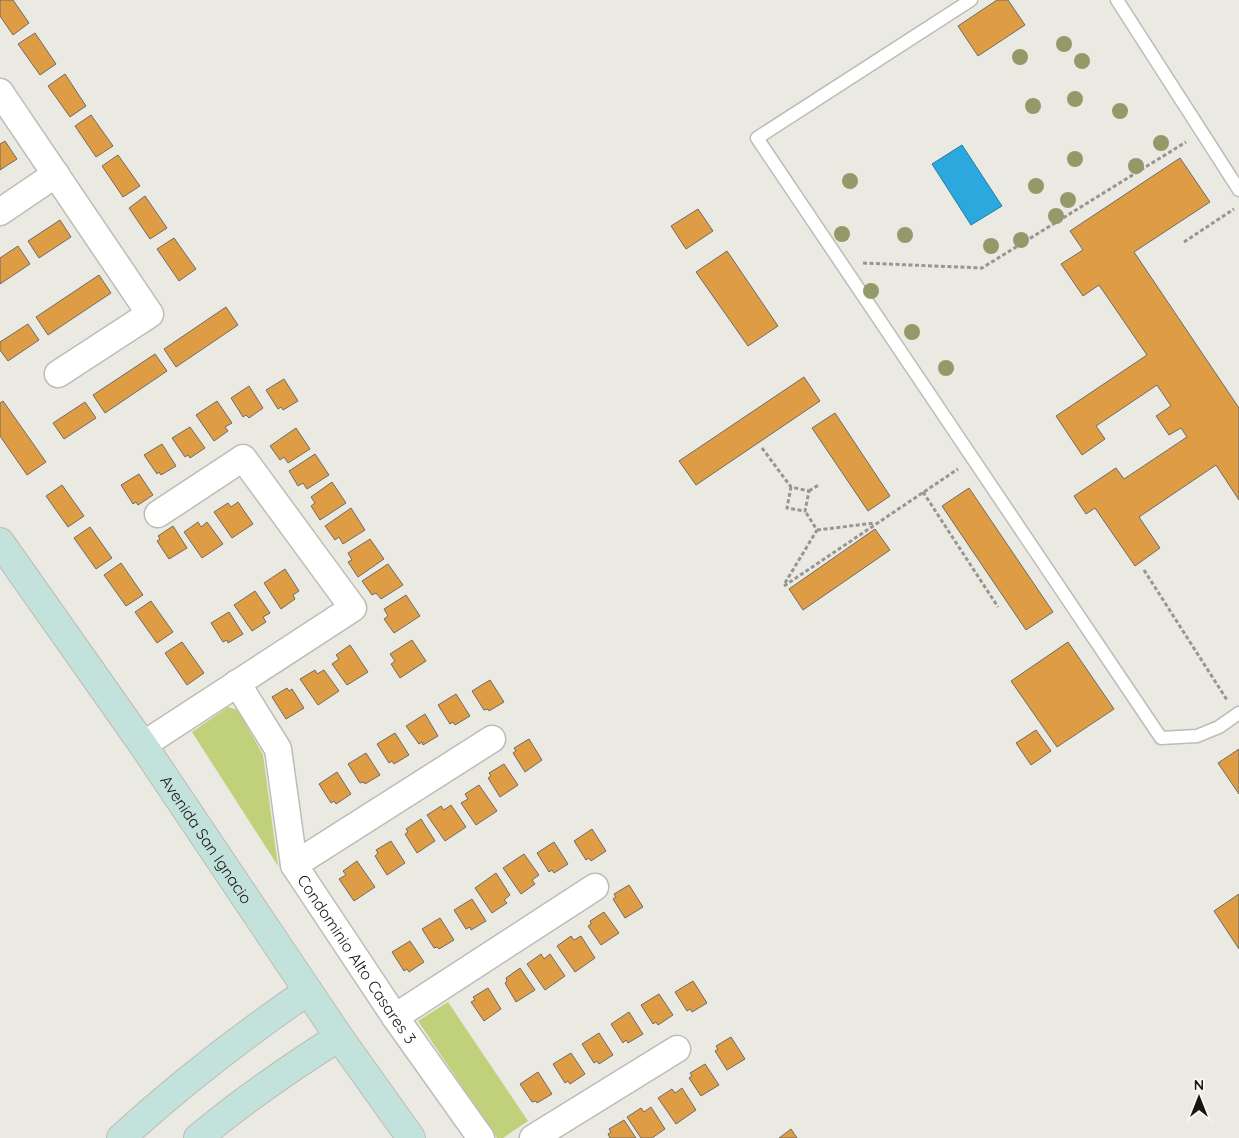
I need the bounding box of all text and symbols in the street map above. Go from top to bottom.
street label: Avenida San Ignacio [156,771,257,907]
street label: Condominio Alto Casares 3 [293,871,421,1048]
north arrow [1174,1073,1224,1123]
text: N [1194,1076,1204,1094]

